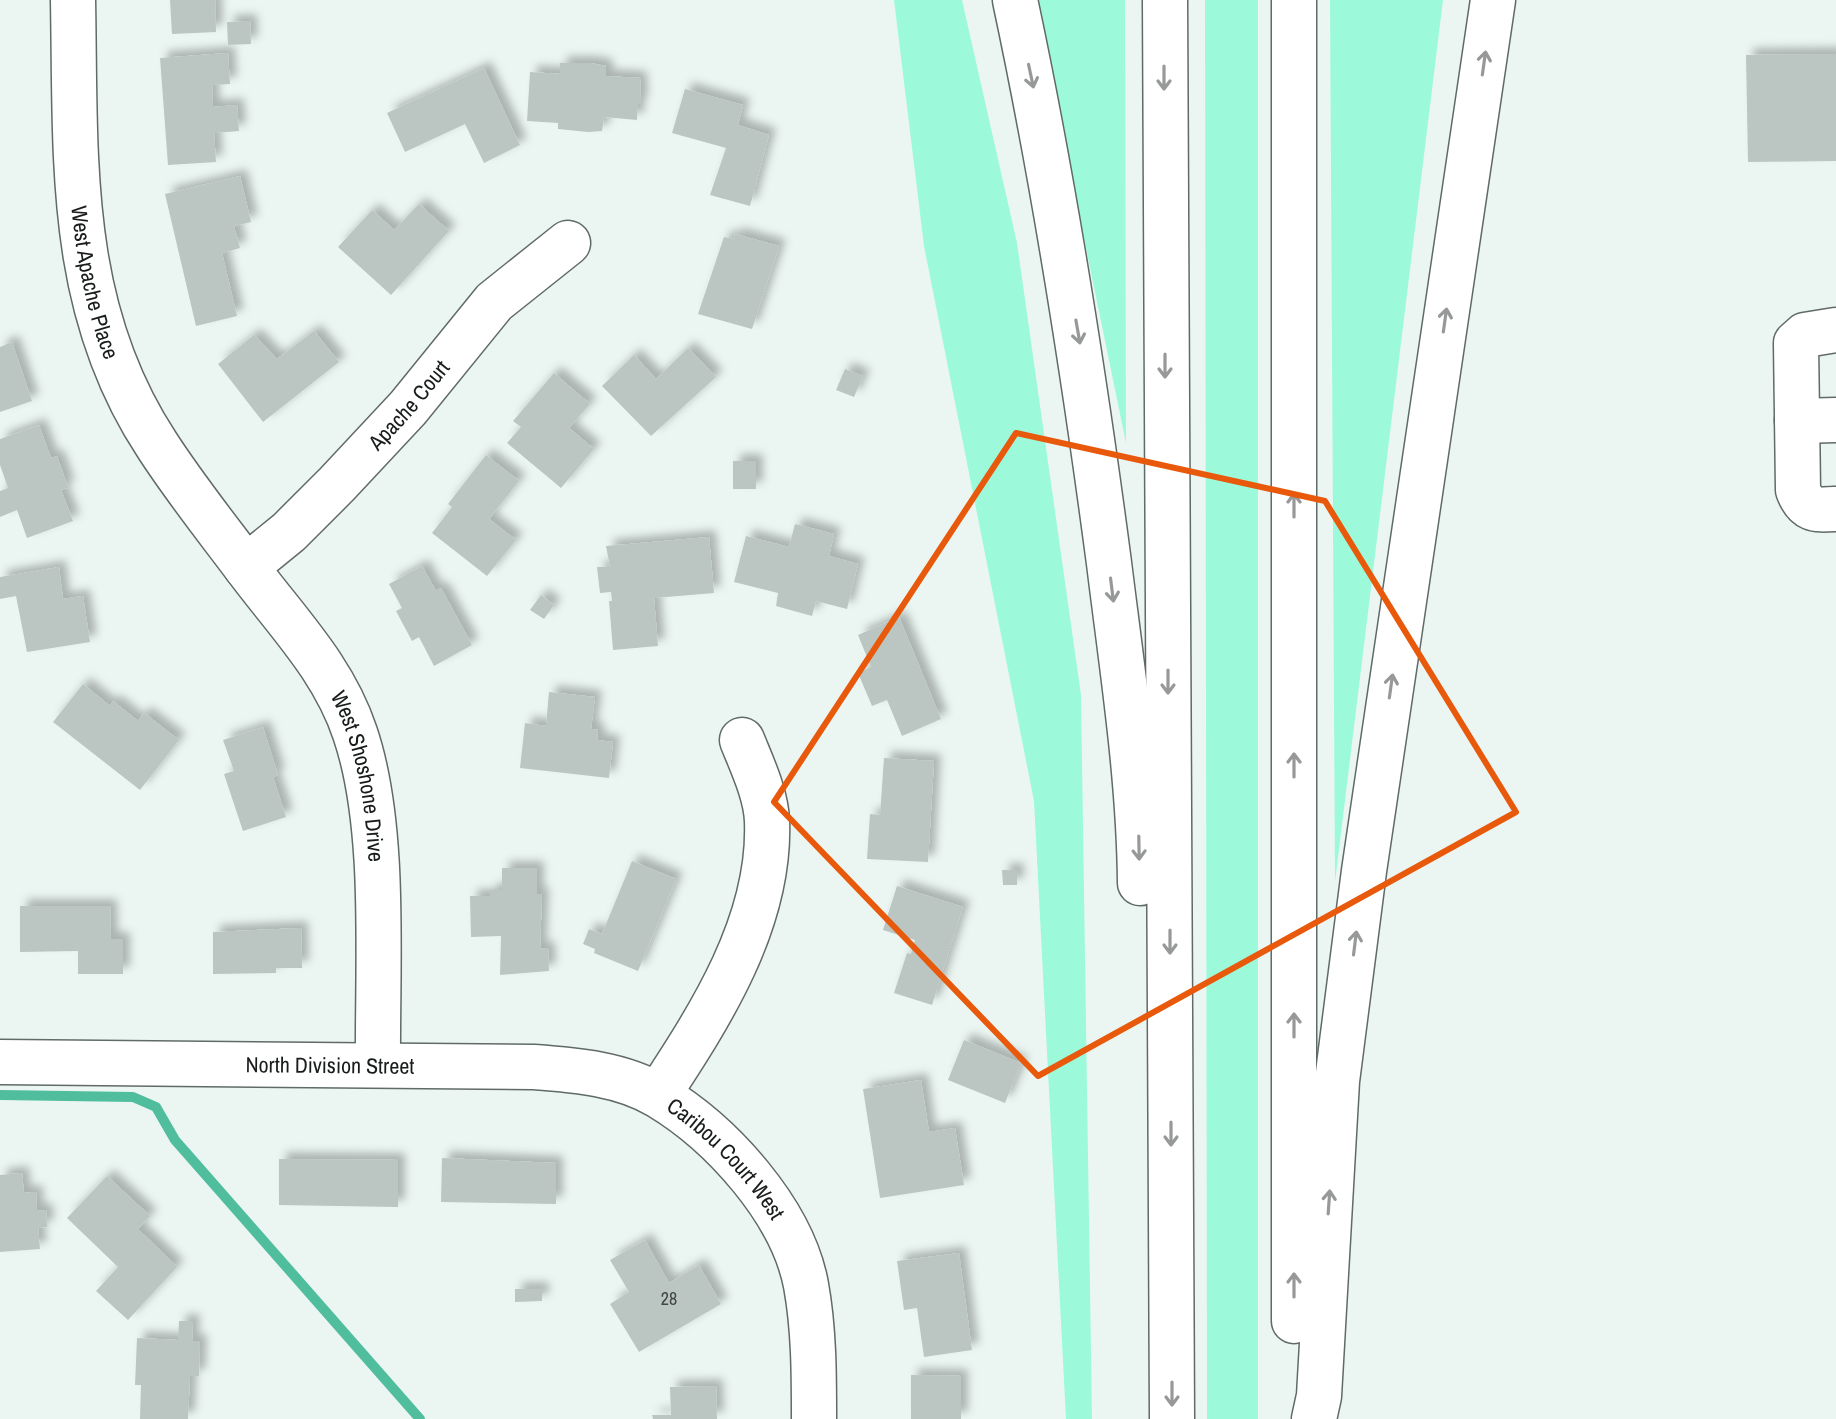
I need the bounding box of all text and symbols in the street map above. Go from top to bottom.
one-way arrow [1477,51,1492,76]
one-way arrow [1024,63,1039,89]
one-way arrow [1157,64,1172,91]
street label: West Apache Place [64,204,127,363]
one-way arrow [1439,308,1454,333]
one-way arrow [1071,319,1086,344]
one-way arrow [1157,352,1173,379]
street label: Apache Court [360,354,456,457]
one-way arrow [1286,492,1302,519]
one-way arrow [1105,577,1120,602]
one-way arrow [1160,668,1176,695]
one-way arrow [1385,674,1400,699]
street label: West Shoshone Drive [324,685,392,863]
one-way arrow [1286,752,1302,779]
one-way arrow [1132,834,1147,861]
one-way arrow [1162,928,1178,955]
one-way arrow [1348,931,1363,956]
one-way arrow [1286,1012,1302,1039]
street label: North Division Street [245,1049,414,1081]
street label: Caribou Court West [661,1090,792,1225]
one-way arrow [1163,1120,1179,1147]
one-way arrow [1322,1189,1337,1216]
one-way arrow [1286,1272,1302,1299]
house number: 28 [661,1286,677,1311]
one-way arrow [1164,1380,1180,1407]

